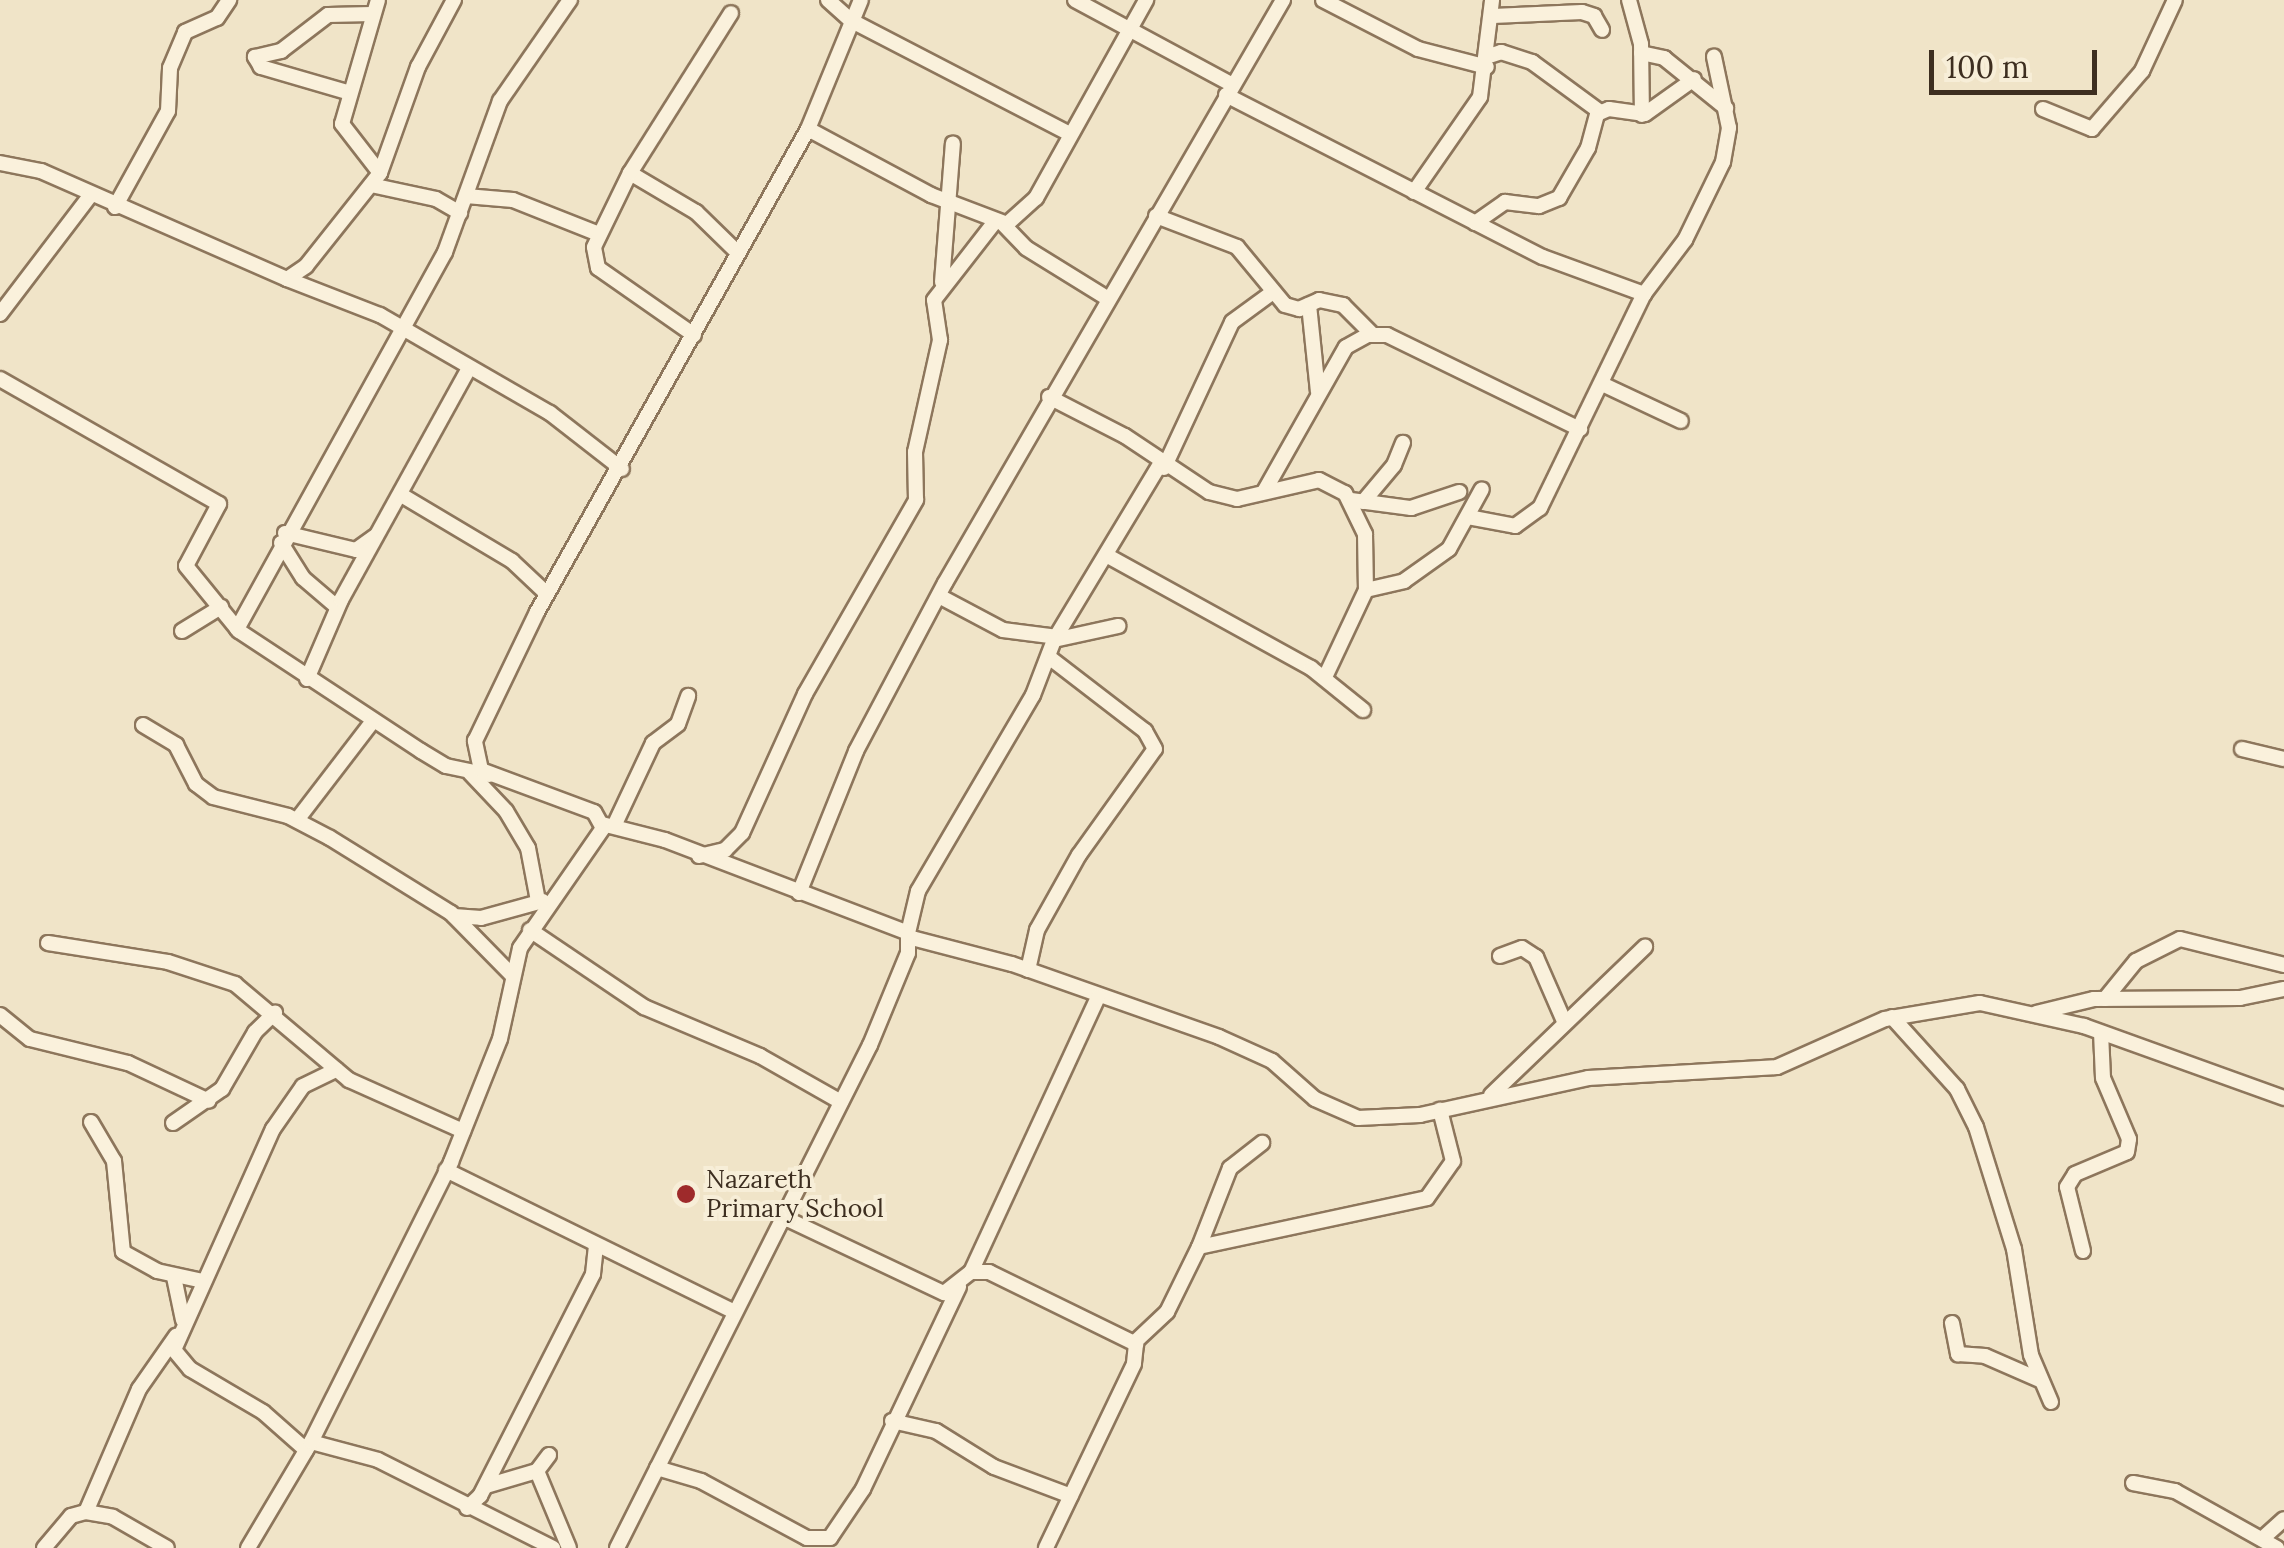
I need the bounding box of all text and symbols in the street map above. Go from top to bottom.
scale bar [1934,30,2102,92]
text: 100 m [1946,48,2029,86]
place label: Nazareth Primary School [706,1165,884,1224]
marker: Nazareth Primary School [675,1183,697,1205]

